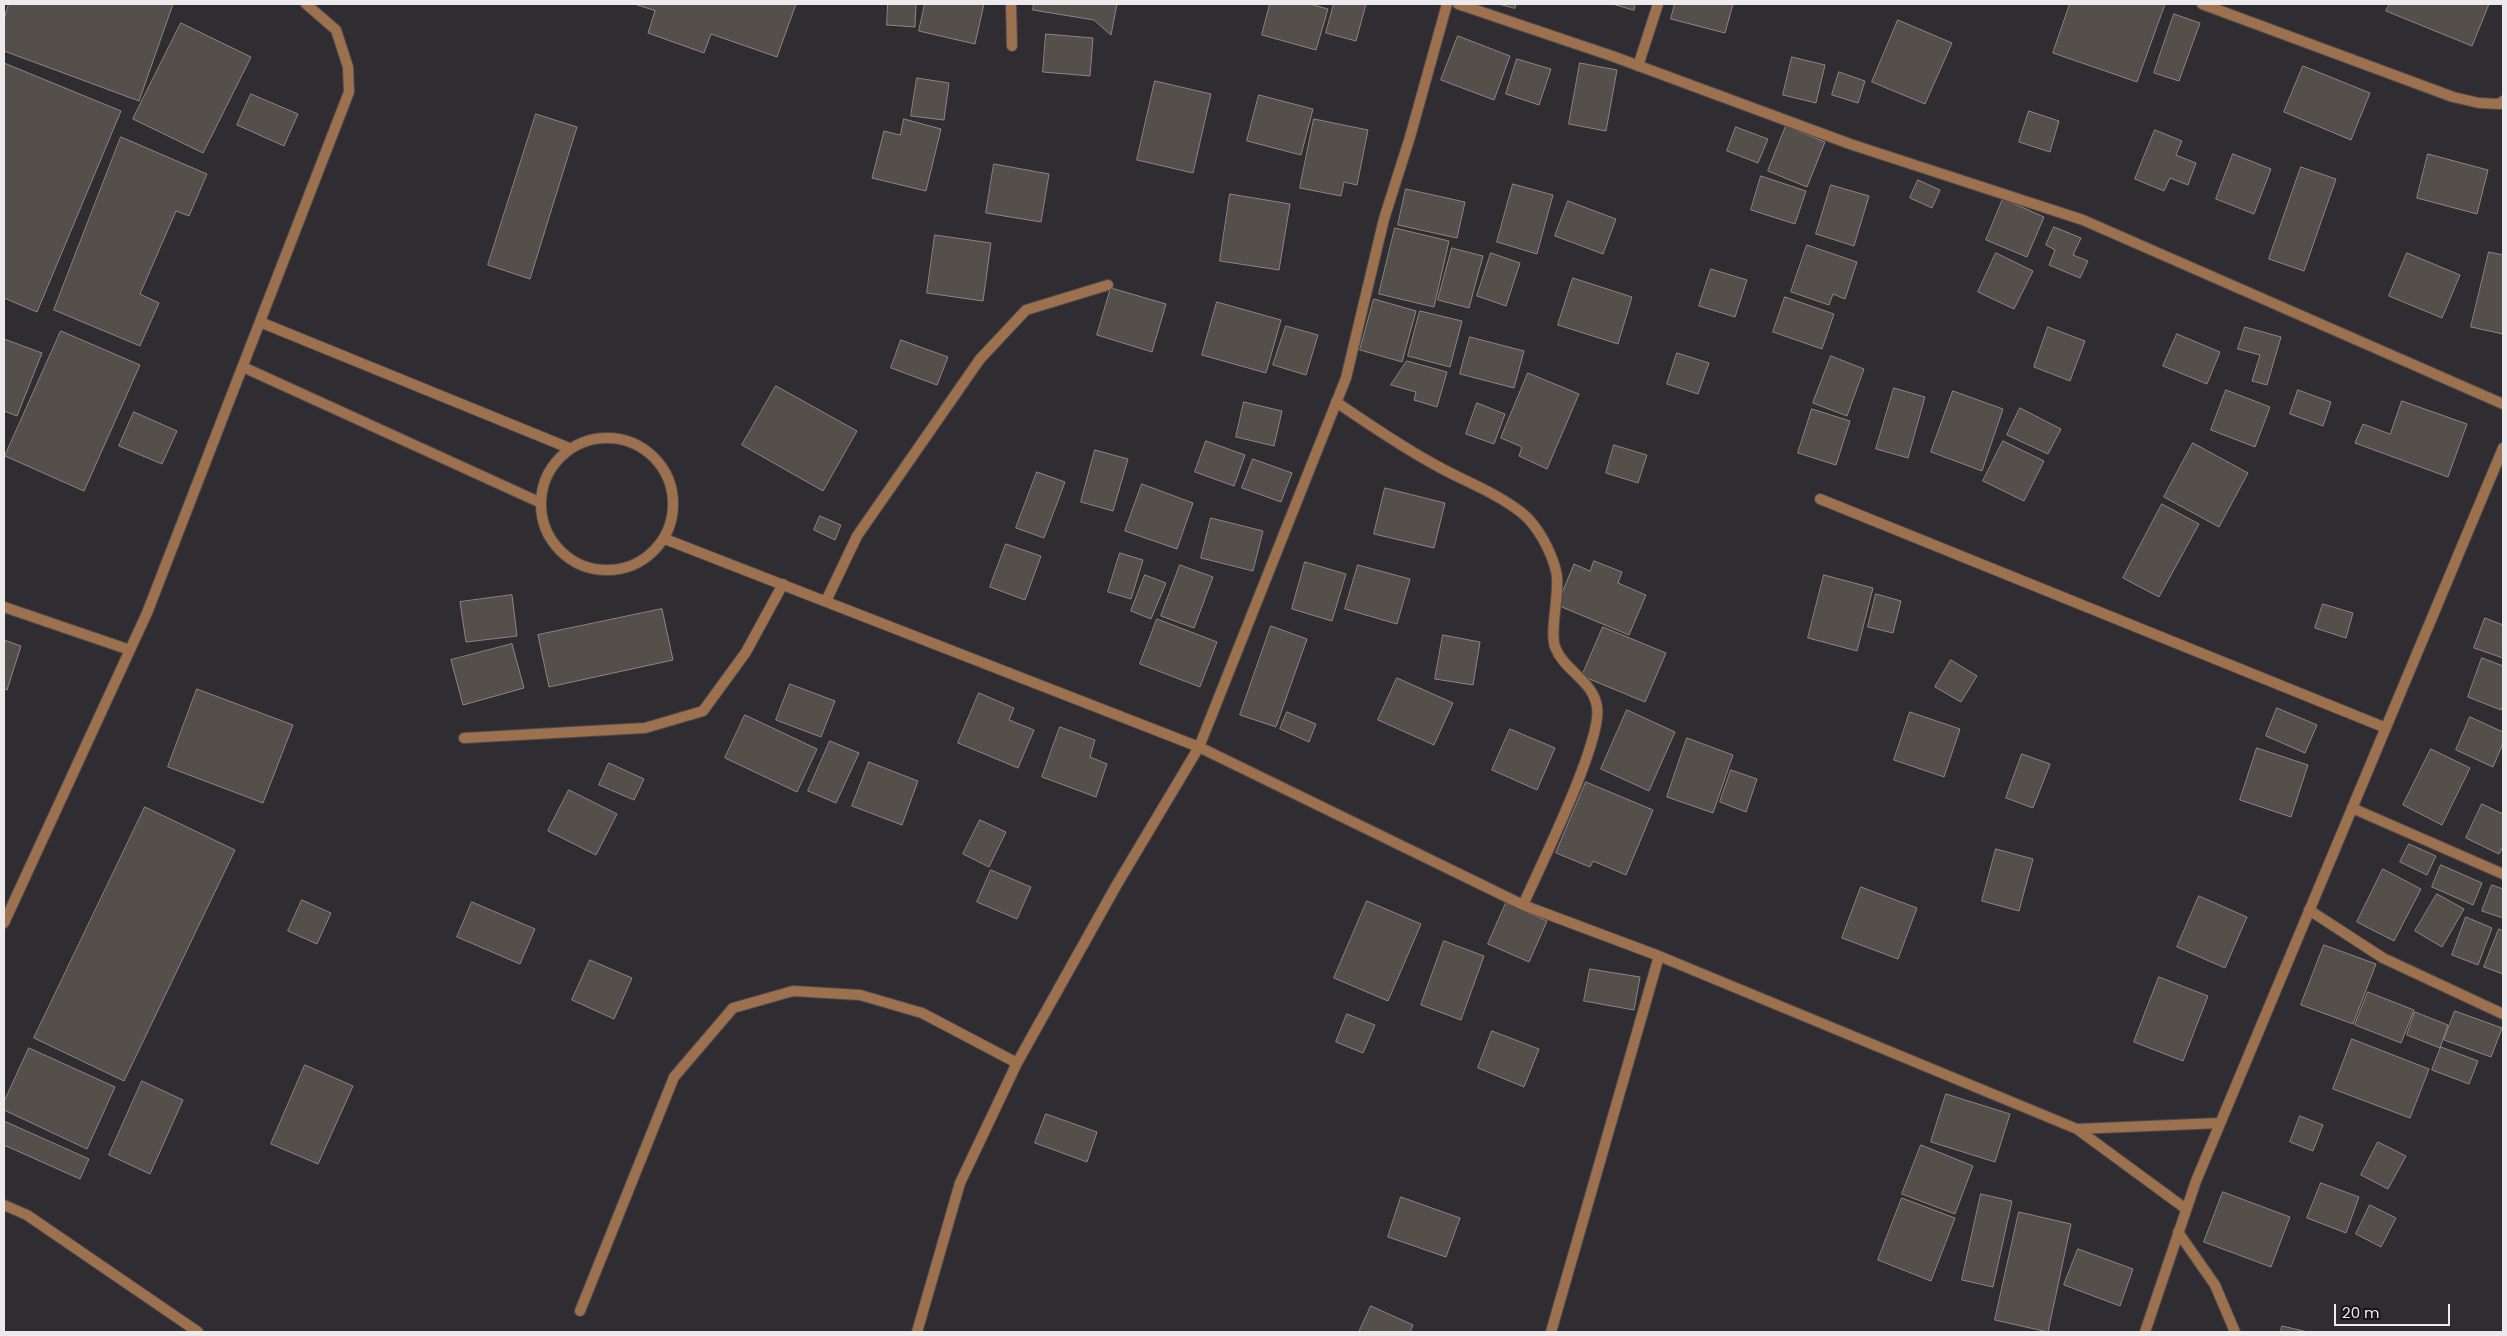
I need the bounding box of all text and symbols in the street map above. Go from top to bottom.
scale bar [2337,1294,2453,1326]
text: 20 m [2342,1302,2380,1323]

